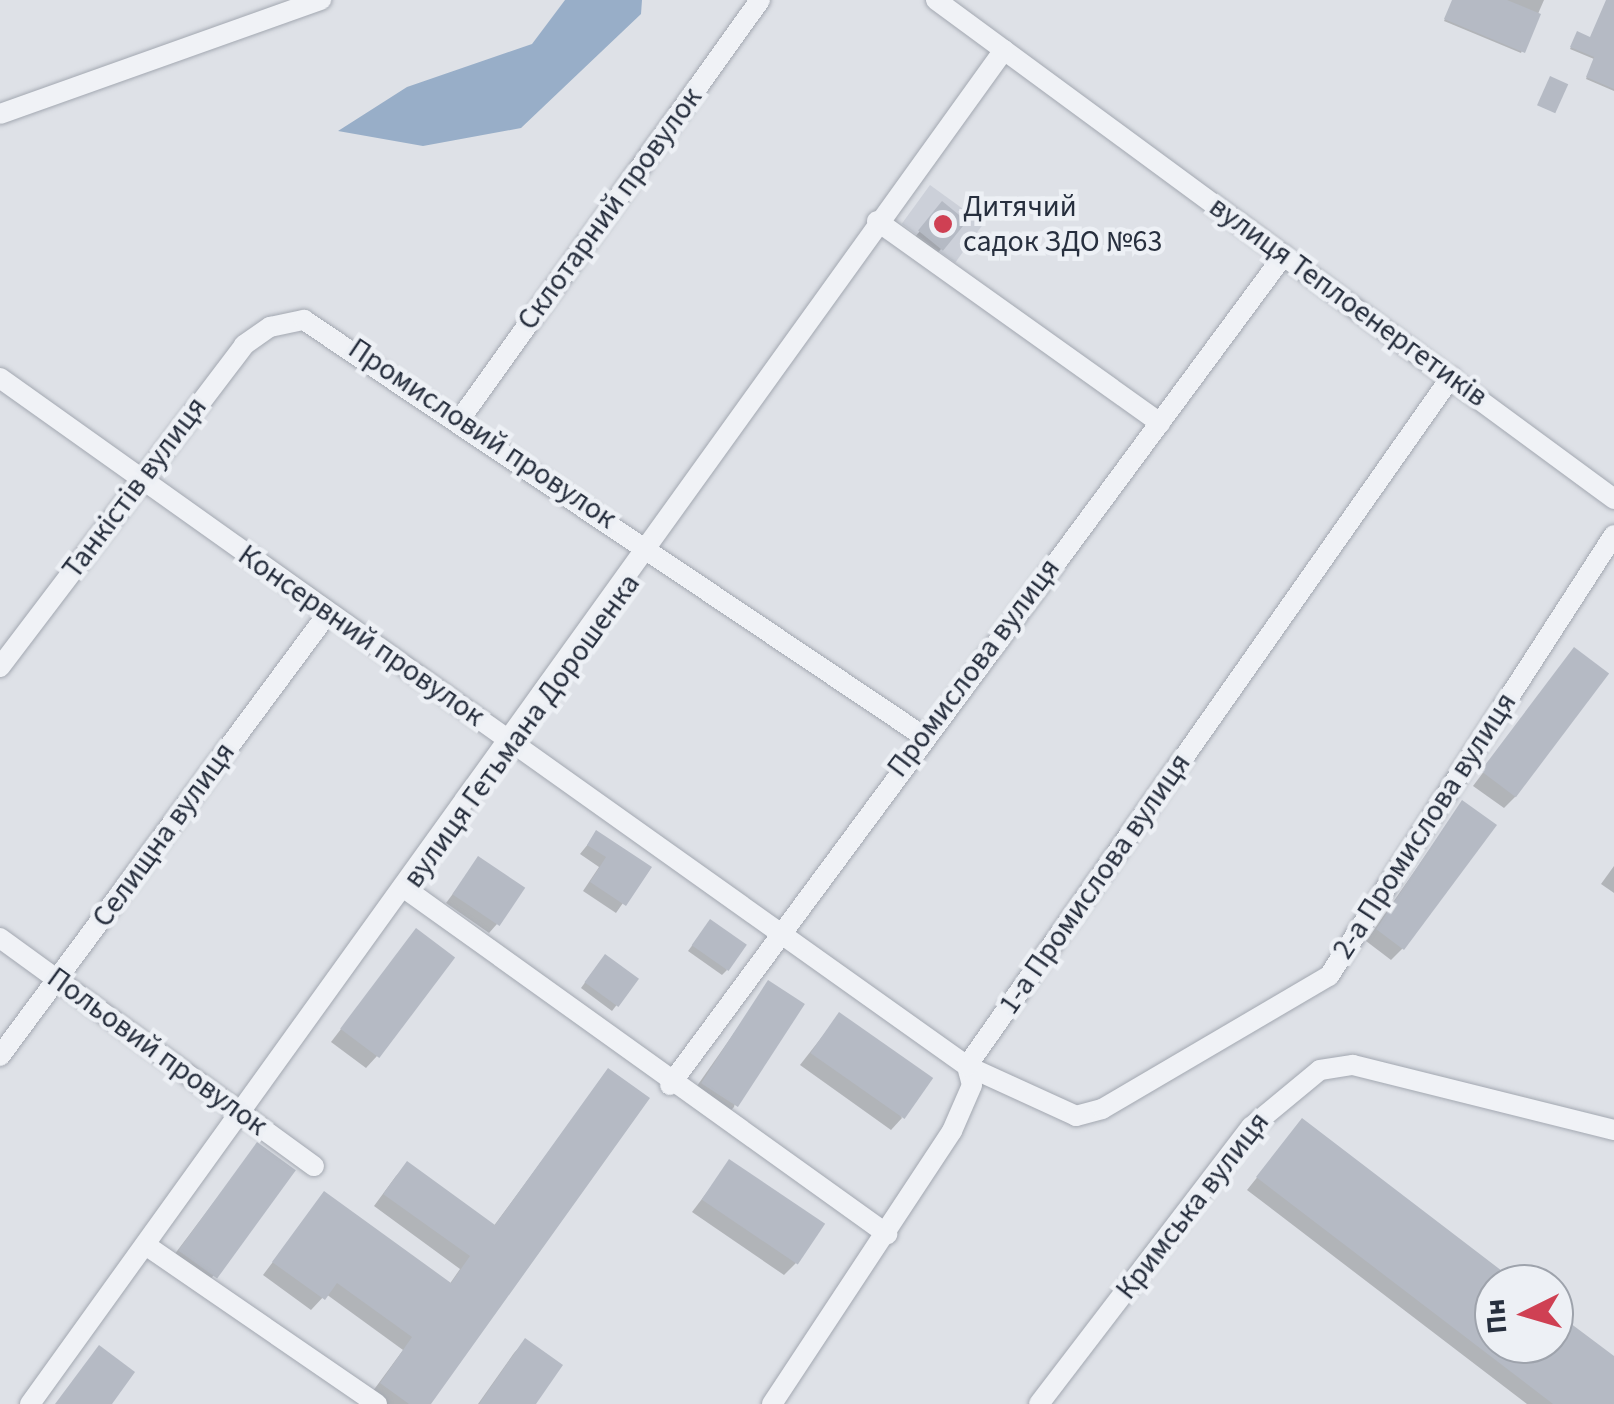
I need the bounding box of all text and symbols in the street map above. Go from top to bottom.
street label: Склотарний провулок [510,81,710,337]
place label: Дитячий садок ЗДО №63 [963,189,1162,260]
street label: вулиця Теплоенергетиків [1202,189,1494,415]
marker: Дитячий садок ЗДО №63 [932,213,954,235]
street label: Промисловий провулок [341,331,623,537]
street label: Танкістів вулиця [55,390,215,586]
street label: Консервний провулок [231,537,491,735]
street label: Промислова вулиця [880,551,1068,785]
street label: вулиця Гетьмана Дорошенка [396,567,648,895]
street label: 2-а Промислова вулиця [1325,686,1525,966]
street label: Селищна вулиця [85,736,243,934]
street label: 1-а Промислова вулиця [991,747,1199,1021]
street label: Польовий провулок [40,960,274,1144]
street label: Кримська вулиця [1109,1105,1277,1307]
north arrow [1474,1264,1574,1364]
text: Пн [1475,1297,1518,1336]

